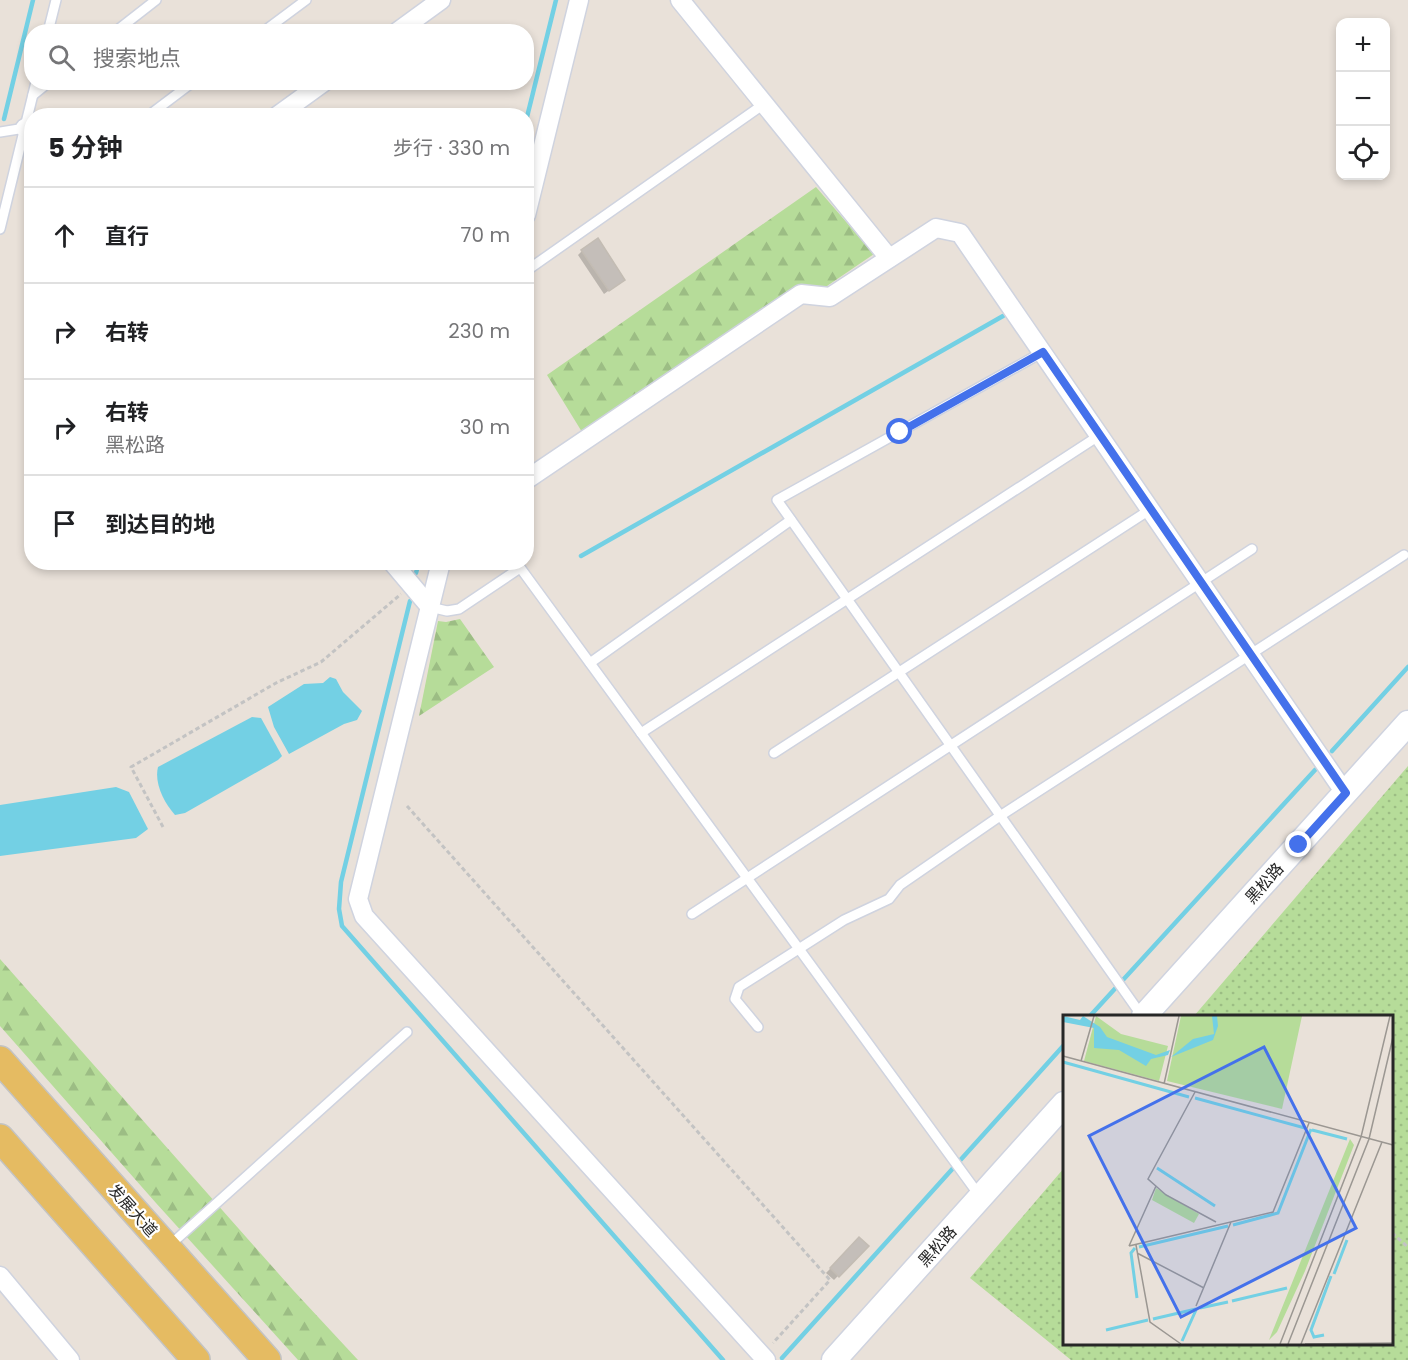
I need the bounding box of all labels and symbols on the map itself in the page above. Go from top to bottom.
route start [886,418,912,444]
route end [1285,831,1311,857]
street label: 黑松路 [1240,858,1289,909]
inset map [1063,1015,1393,1345]
street label: 发展大道 [103,1179,163,1242]
street label: 黑松路 [913,1221,962,1272]

